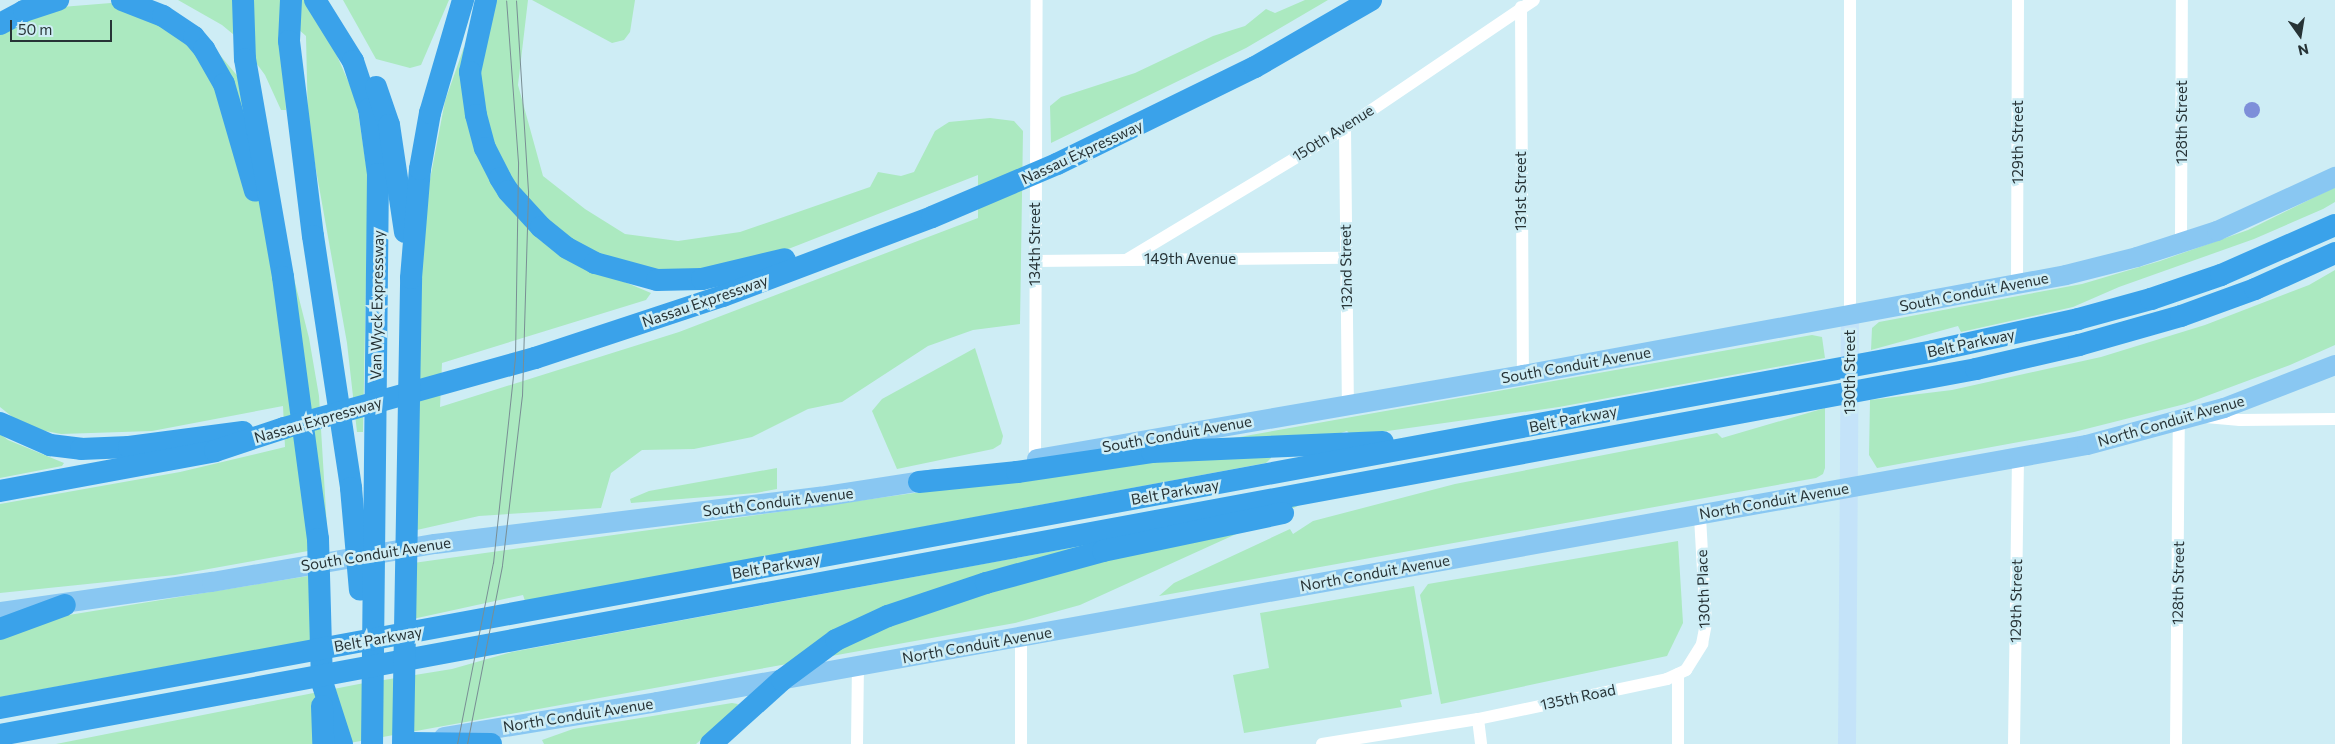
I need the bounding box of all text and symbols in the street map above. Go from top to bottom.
scale bar [12,10,115,42]
north arrow [2275,10,2325,60]
text: 50 m [18,20,52,38]
text: N [2296,41,2311,60]
street label: 128th Street [2173,80,2191,164]
street label: 129th Street [2009,100,2027,184]
street label: 150th Avenue [1289,101,1377,165]
street label: Nassau Expressway [1018,116,1146,188]
street label: 131st Street [1512,151,1530,231]
street label: 134th Street [1026,202,1044,286]
street label: 132nd Street [1336,224,1356,310]
street label: Van Wyck Expressway [367,230,387,380]
street label: 149th Avenue [1144,250,1236,268]
street label: South Conduit Avenue [1898,269,2050,315]
street label: Nassau Expressway [640,271,770,331]
street label: Belt Parkway [1926,325,2016,361]
street label: 130th Street [1841,330,1859,414]
street label: South Conduit Avenue [1500,343,1652,387]
street label: North Conduit Avenue [2096,391,2246,451]
street label: Nassau Expressway [252,393,384,447]
street label: Belt Parkway [1528,402,1618,436]
street label: South Conduit Avenue [1101,412,1253,456]
street label: Belt Parkway [1130,475,1220,509]
street label: North Conduit Avenue [1698,479,1850,523]
street label: South Conduit Avenue [702,484,854,520]
street label: South Conduit Avenue [300,533,452,575]
street label: 128th Street [2168,541,2188,625]
street label: Belt Parkway [731,549,821,583]
street label: 130th Place [1693,549,1713,629]
street label: North Conduit Avenue [1299,551,1451,595]
street label: 129th Street [2006,559,2026,643]
street label: Belt Parkway [333,622,423,656]
street label: North Conduit Avenue [901,623,1053,667]
street label: 135th Road [1539,680,1617,714]
street label: North Conduit Avenue [502,694,654,736]

